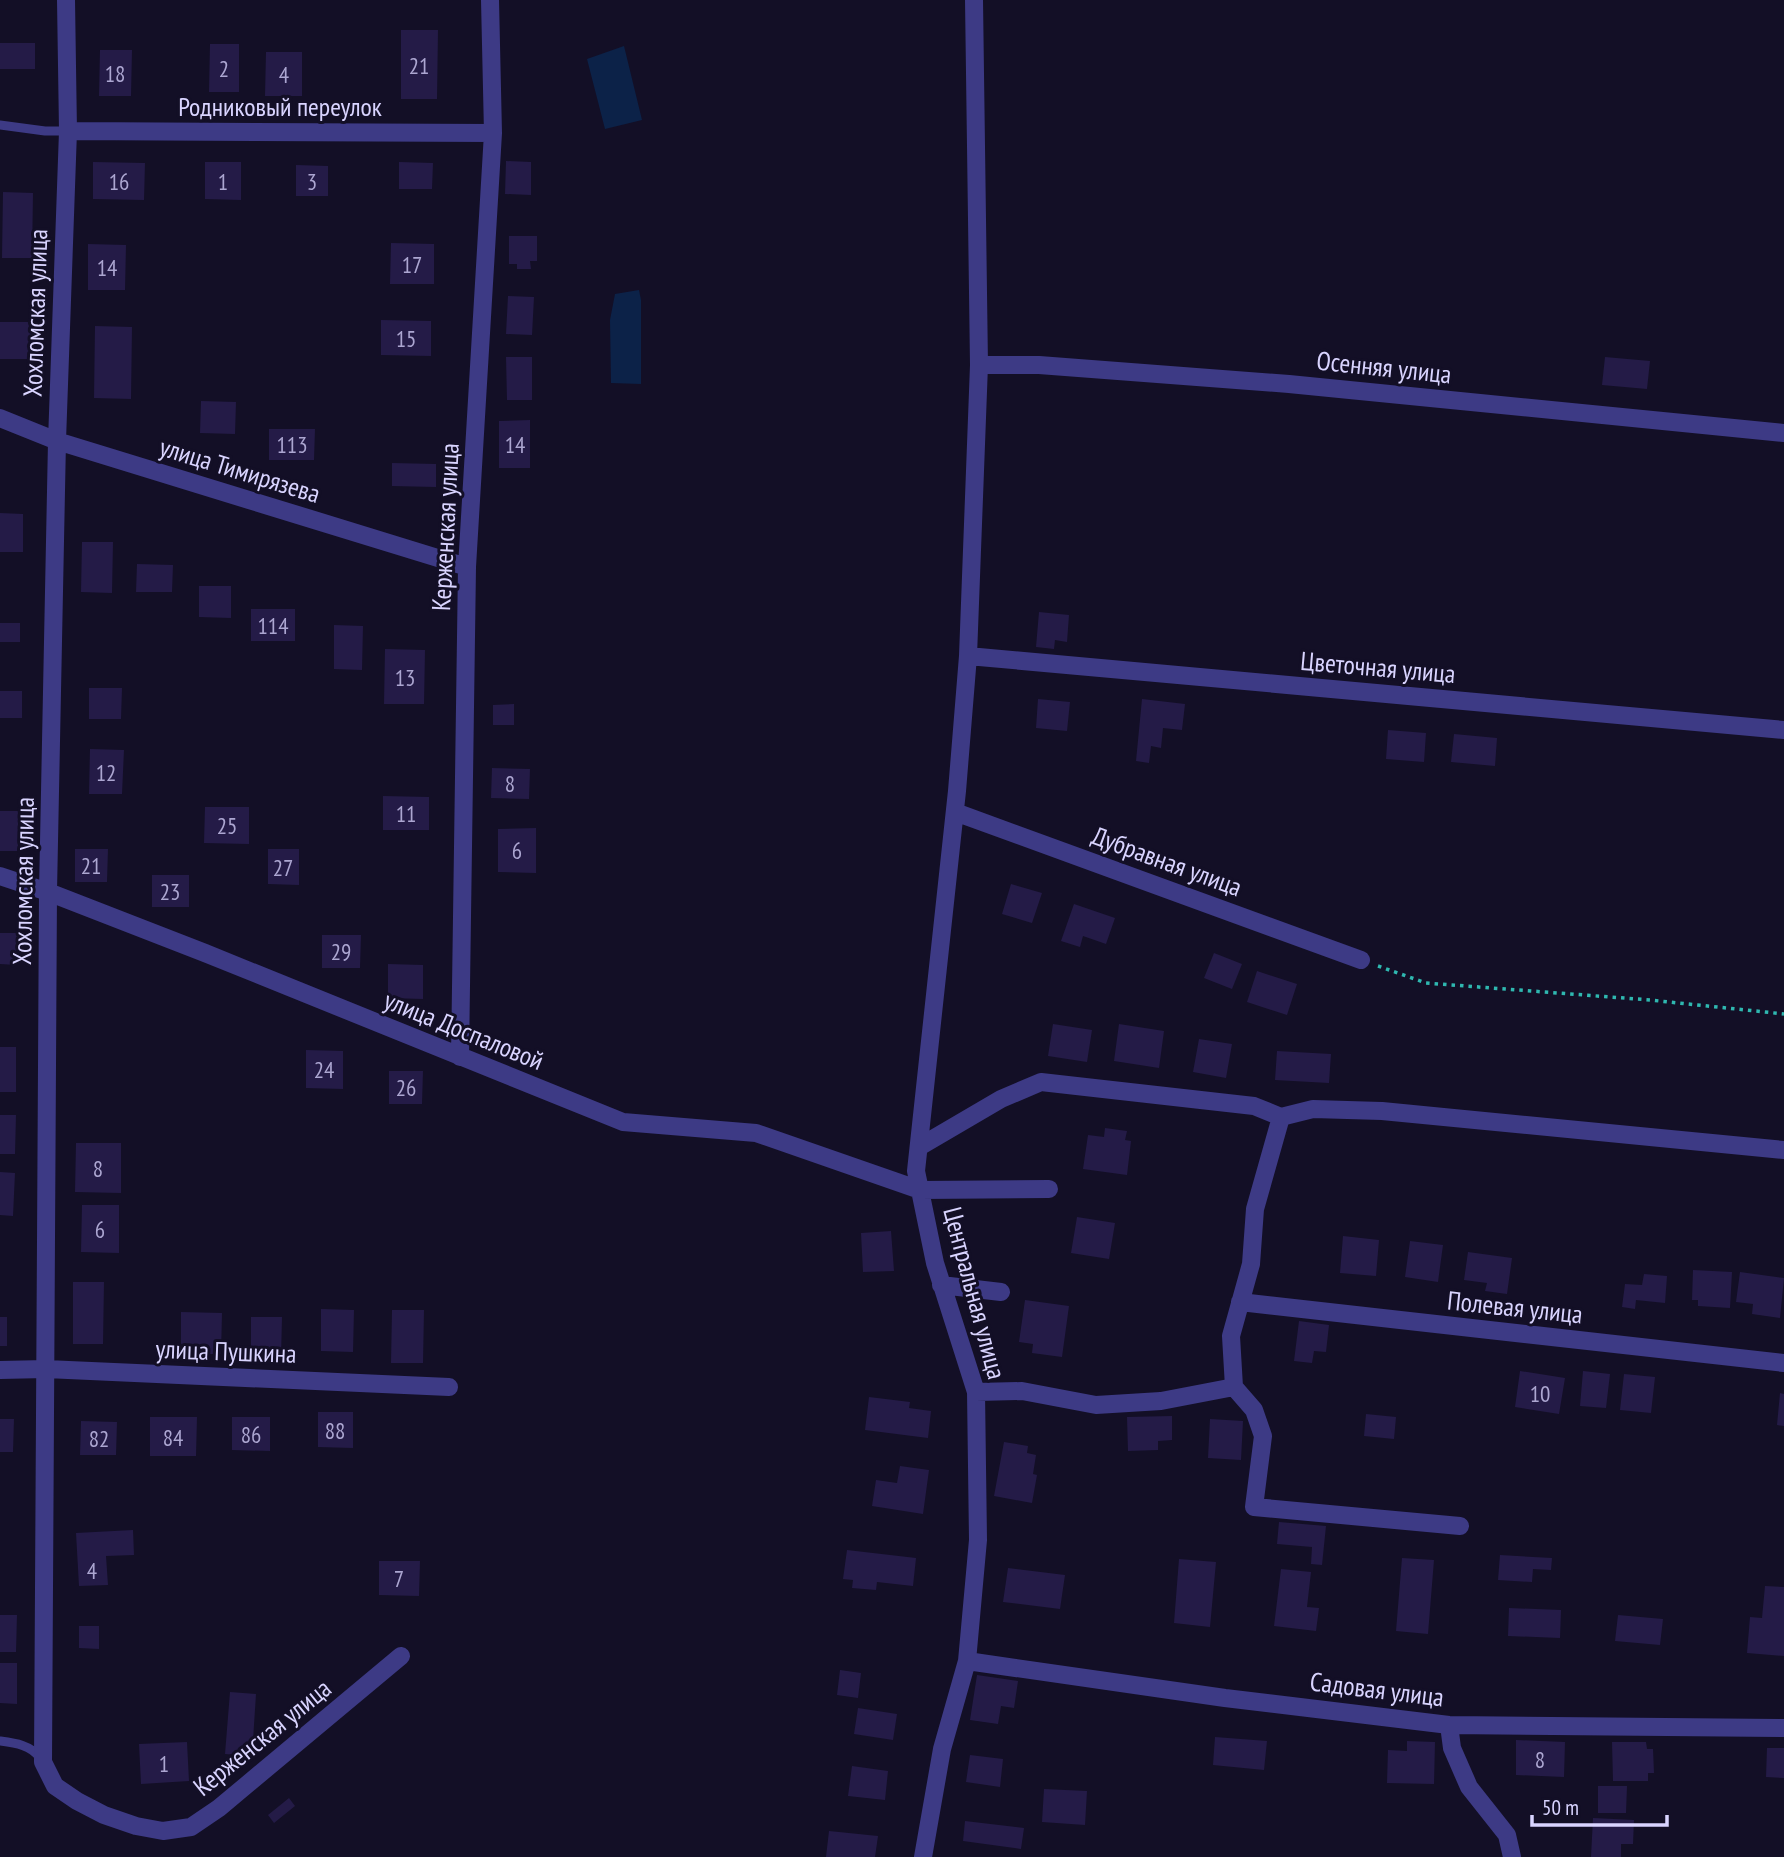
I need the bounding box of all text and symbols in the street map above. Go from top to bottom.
house number: 21 [409,51,429,80]
house number: 2 [219,54,229,83]
house number: 18 [105,59,125,88]
house number: 4 [279,60,289,89]
street label: Родниковый переулок [178,90,382,123]
house number: 16 [109,167,129,196]
house number: 1 [218,167,228,196]
house number: 3 [307,167,317,196]
street label: Хохломская улица [16,228,54,398]
house number: 17 [402,250,422,279]
house number: 14 [97,253,117,282]
house number: 15 [396,324,416,353]
street label: Осенняя улица [1315,344,1453,390]
street label: улица Тимирязева [156,430,324,510]
house number: 113 [276,430,308,459]
house number: 14 [505,430,525,459]
street label: Керженская улица [424,442,466,612]
house number: 114 [257,611,289,640]
street label: Цветочная улица [1299,644,1457,690]
house number: 13 [395,663,415,692]
house number: 12 [96,758,116,787]
house number: 8 [505,769,515,798]
street label: Хохломская улица [5,797,41,965]
house number: 11 [396,799,416,828]
house number: 25 [217,811,237,840]
street label: Дубравная улица [1087,819,1247,903]
house number: 6 [512,836,522,865]
house number: 21 [81,851,101,880]
house number: 27 [273,853,293,882]
house number: 23 [160,877,180,906]
house number: 29 [331,937,351,966]
street label: улица Доспаловой [379,983,549,1077]
house number: 24 [314,1055,334,1084]
house number: 26 [396,1073,416,1102]
house number: 8 [93,1154,103,1183]
street label: Центральная улица [936,1203,1014,1383]
house number: 6 [95,1215,105,1244]
street label: Полевая улица [1446,1283,1584,1331]
street label: улица Пушкина [155,1332,297,1370]
house number: 10 [1530,1379,1550,1408]
house number: 88 [325,1416,345,1445]
house number: 86 [241,1420,261,1449]
house number: 84 [163,1423,183,1452]
house number: 82 [89,1424,109,1453]
house number: 4 [87,1556,97,1585]
house number: 7 [394,1564,404,1593]
street label: Садовая улица [1308,1664,1446,1714]
street label: Керженская улица [186,1671,338,1803]
house number: 8 [1535,1745,1545,1774]
house number: 1 [159,1749,169,1778]
scale bar [1532,1784,1667,1828]
text: 50 m [1542,1794,1579,1821]

